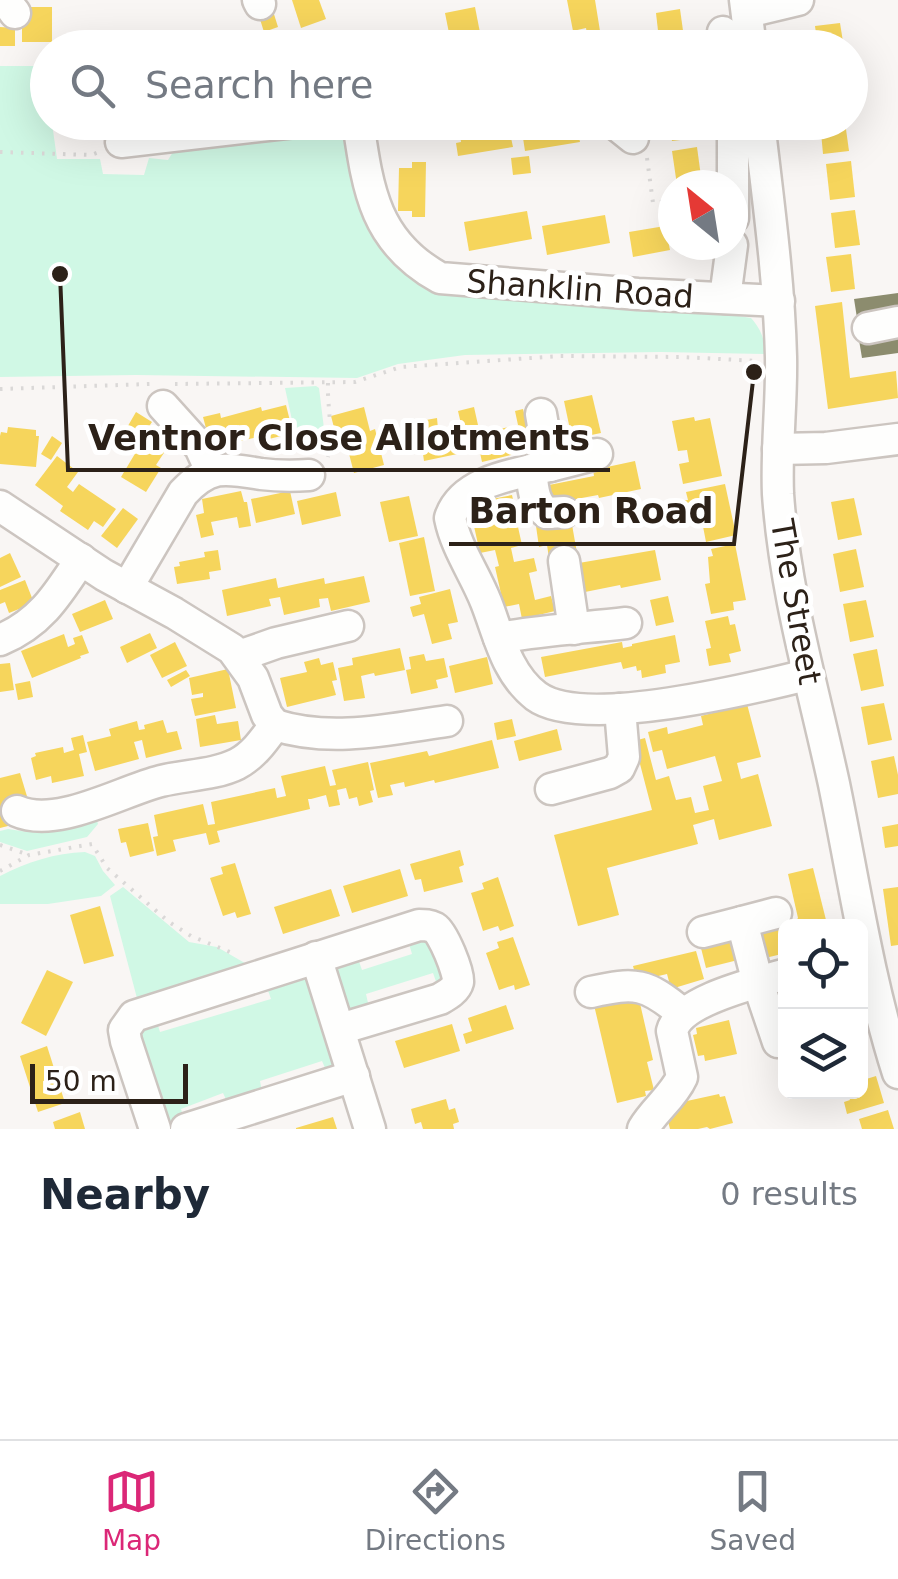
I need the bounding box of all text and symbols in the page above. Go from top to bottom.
search box [30,30,868,140]
icon: search [65,58,120,113]
text: Search here [145,63,373,107]
north arrow [658,170,748,260]
street label: Shanklin Road [465,262,695,316]
callout: Ventnor Close Allotments [68,405,610,470]
text: Ventnor Close Allotments [88,418,590,458]
callout: Barton Road [449,479,734,544]
text: Barton Road [468,491,714,531]
street label: The Street [763,516,829,687]
map controls [778,919,868,1099]
button: locate [778,919,868,1009]
button: layers [778,1009,868,1099]
scale bar [30,1059,188,1104]
text: 50 m [45,1065,117,1098]
text: Nearby [40,1170,210,1219]
text: 0 results [720,1175,858,1213]
tab: Map [102,1464,161,1557]
tab: Directions [365,1464,506,1557]
tab: Saved [710,1464,796,1557]

